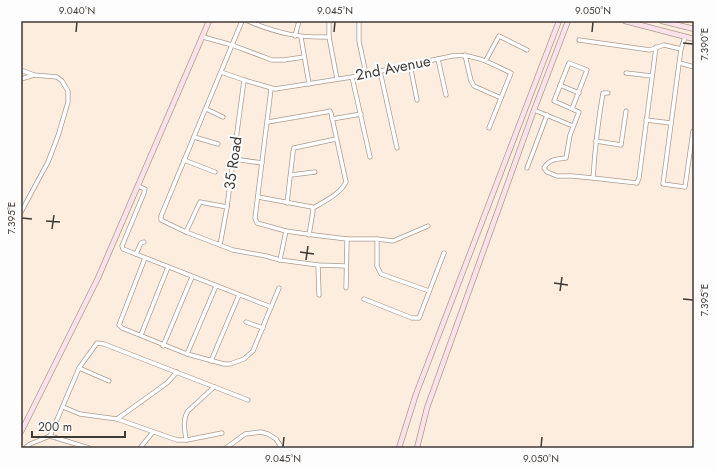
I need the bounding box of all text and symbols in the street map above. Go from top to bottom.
text: 9.040°N [59,3,95,18]
text: 9.045°N [317,3,353,18]
text: 9.050°N [575,3,611,18]
text: 7.390°E [697,28,712,60]
street label: 2nd Avenue [354,50,433,86]
street label: 35 Road [218,135,248,191]
text: 7.395°E [4,202,19,234]
text: 7.395°E [697,284,712,316]
scale bar [32,413,125,439]
text: 200 m [38,418,72,436]
text: 9.045°N [265,451,301,466]
text: 9.050°N [523,451,559,466]

